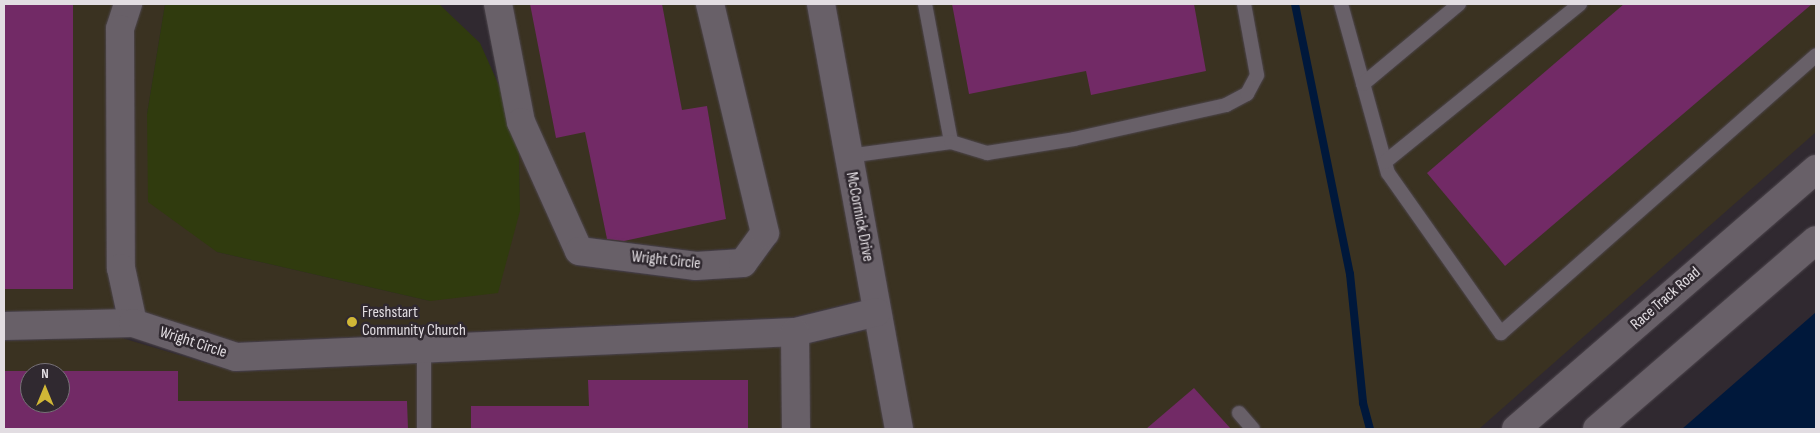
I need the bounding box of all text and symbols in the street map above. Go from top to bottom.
street label: McCormick Drive [841,171,877,263]
street label: Wright Circle [630,248,702,274]
street label: Race Track Road [1627,263,1705,335]
place label: Freshstart Community Church [362,303,466,341]
marker: Freshstart Community Church [346,316,358,328]
street label: Wright Circle [157,323,229,363]
north arrow [20,363,70,413]
text: N [41,365,49,382]

